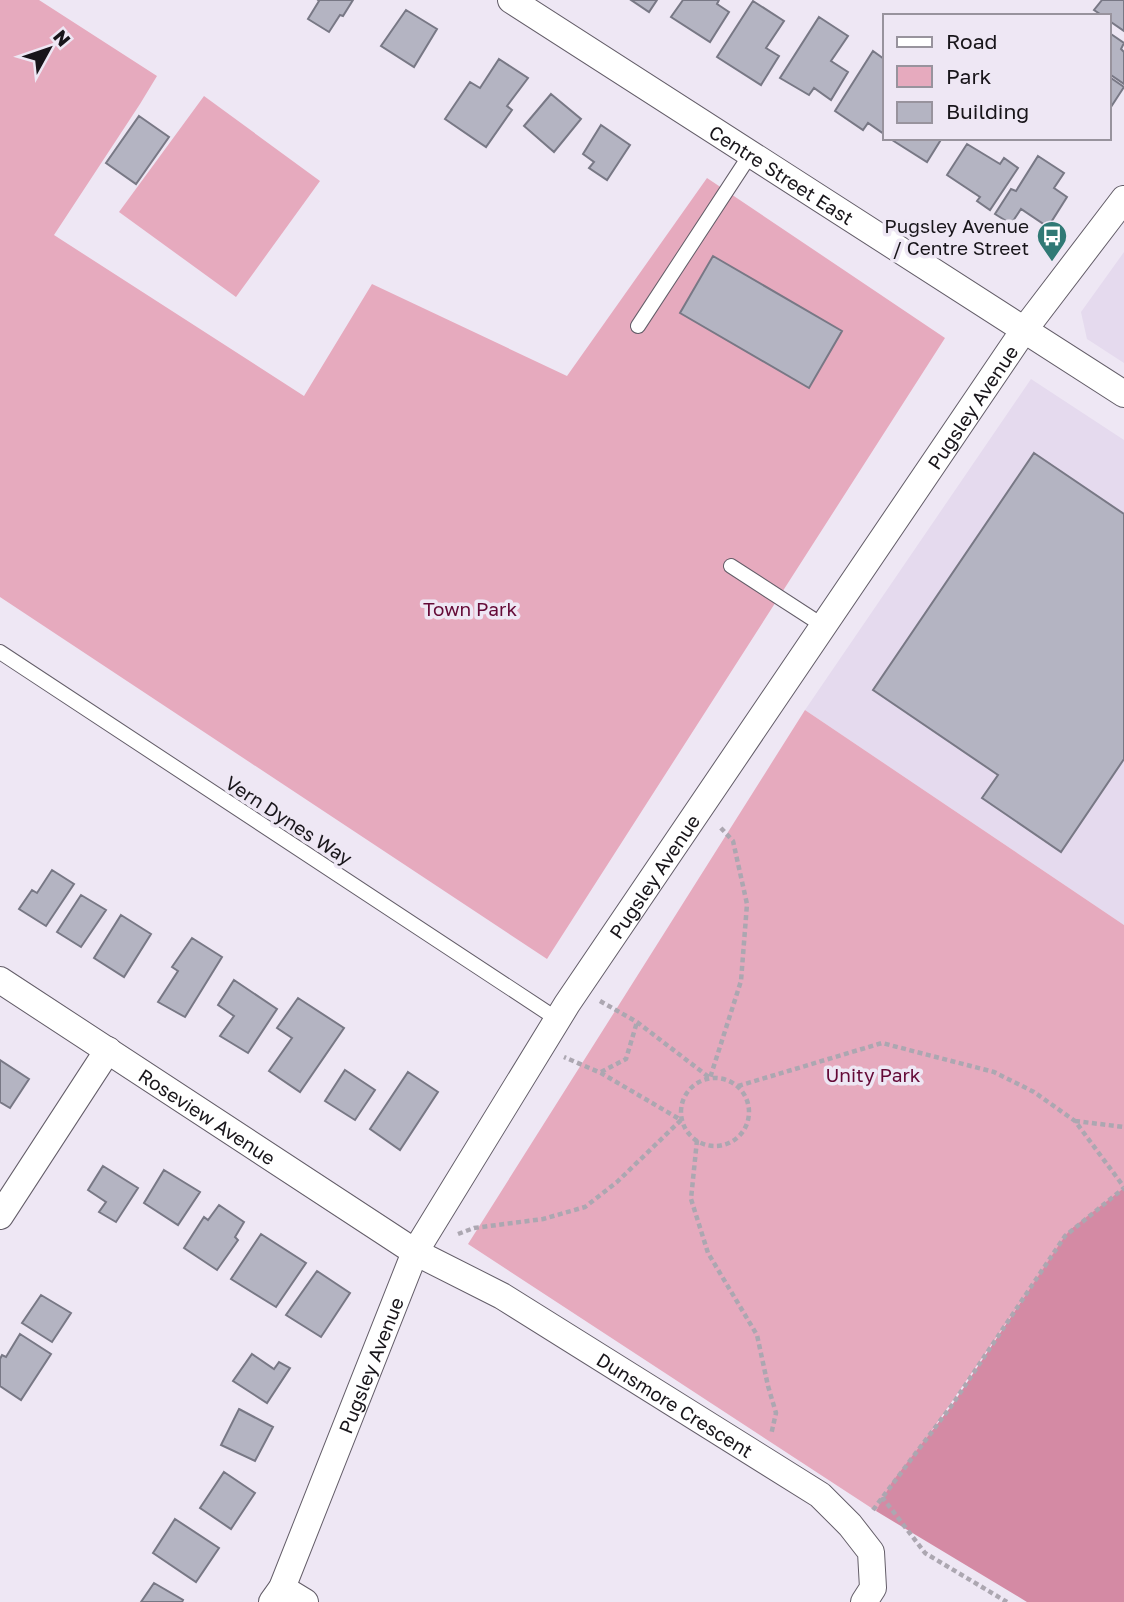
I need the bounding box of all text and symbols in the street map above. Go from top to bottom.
north arrow [14,14,84,84]
legend [883,14,1110,140]
text: N [49,25,76,51]
text: Road [946,28,997,54]
text: Park [946,63,992,89]
text: Building [946,98,1029,124]
street label: Centre Street East [705,119,858,229]
place label: Pugsley Avenue / Centre Street [884,214,1029,259]
bus stop icon: Pugsley Avenue / Centre Street [1035,219,1069,263]
street label: Pugsley Avenue [922,340,1022,473]
park label: Town Park [423,597,517,620]
street label: Vern Dynes Way [221,770,357,870]
street label: Pugsley Avenue [604,810,704,942]
street label: Roseview Avenue [135,1063,280,1169]
park label: Unity Park [825,1063,921,1086]
street label: Pugsley Avenue [333,1294,408,1437]
street label: Dunsmore Crescent [593,1347,757,1462]

